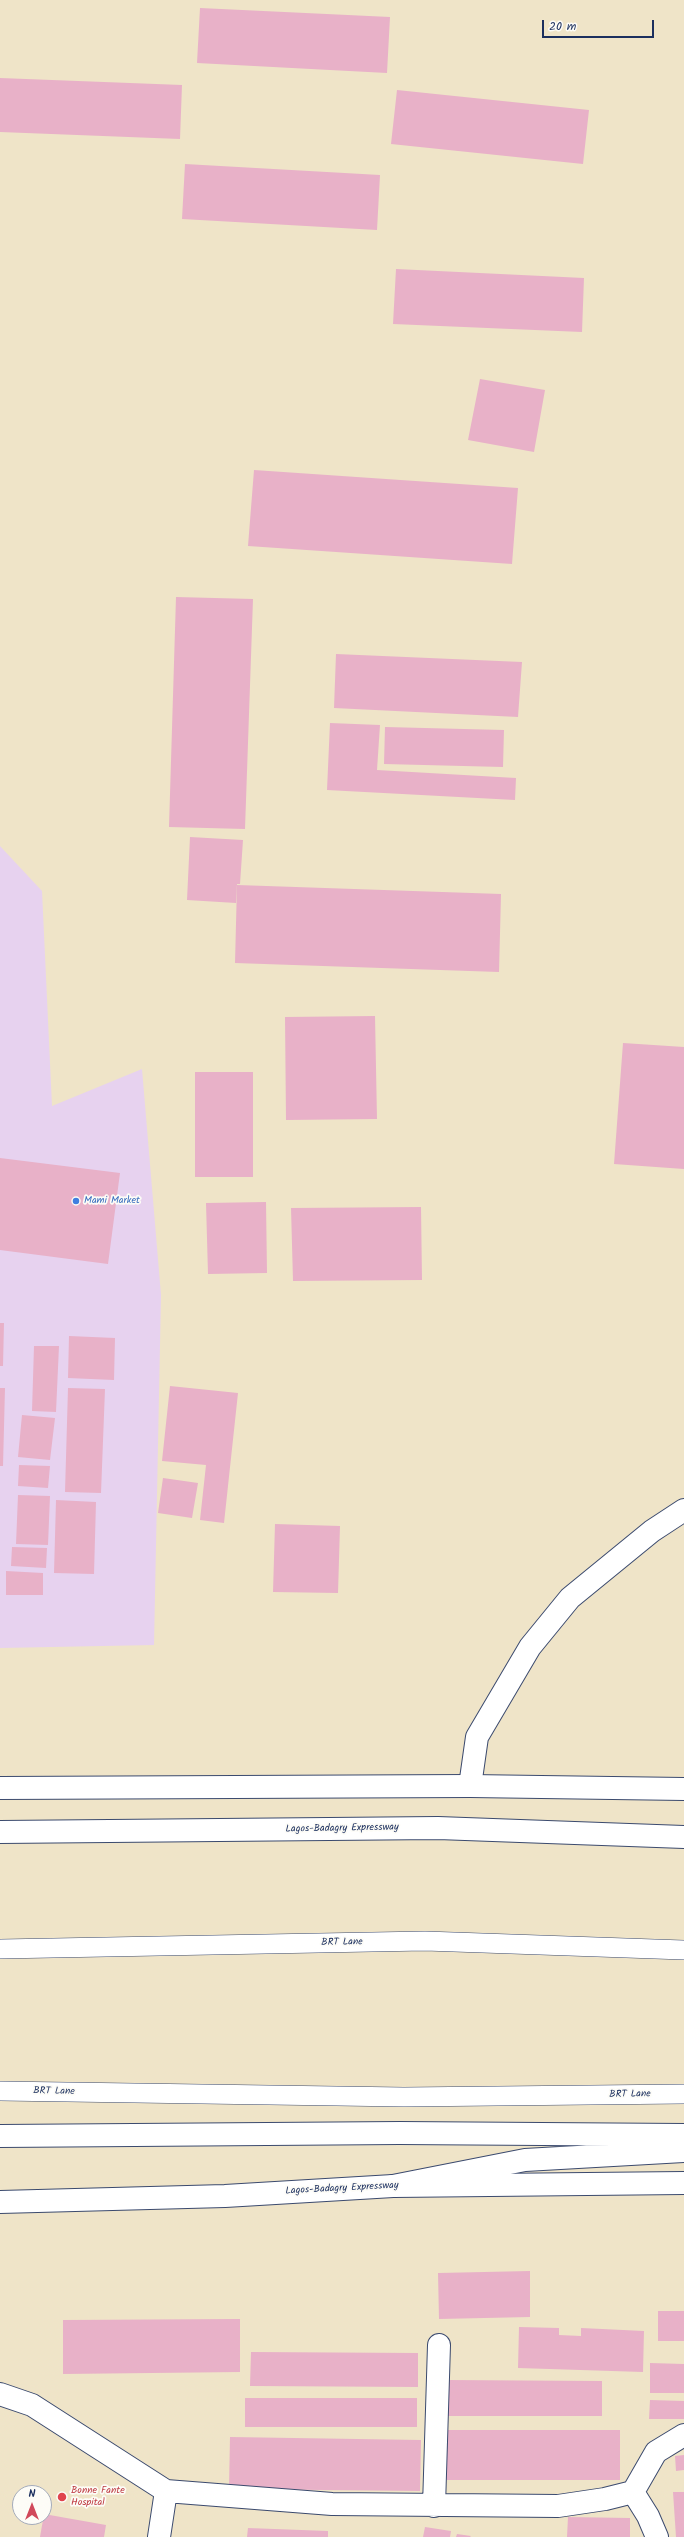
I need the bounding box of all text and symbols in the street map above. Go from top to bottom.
scale bar [544,12,656,38]
text: 20 m [549,17,576,36]
place label: Mami Market [84,1195,140,1207]
marker: Mami Market [71,1196,81,1206]
street label: Lagos-Badagry Expressway [285,1822,399,1836]
street label: BRT Lane [321,1937,363,1949]
street label: BRT Lane [33,2086,75,2098]
street label: BRT Lane [609,2089,651,2101]
street label: Lagos-Badagry Expressway [285,2180,399,2198]
north arrow [12,2485,52,2525]
text: N [29,2485,35,2503]
place label: Bonne Fante Hospital [71,2485,125,2508]
marker: Bonne Fante Hospital [56,2491,68,2503]

